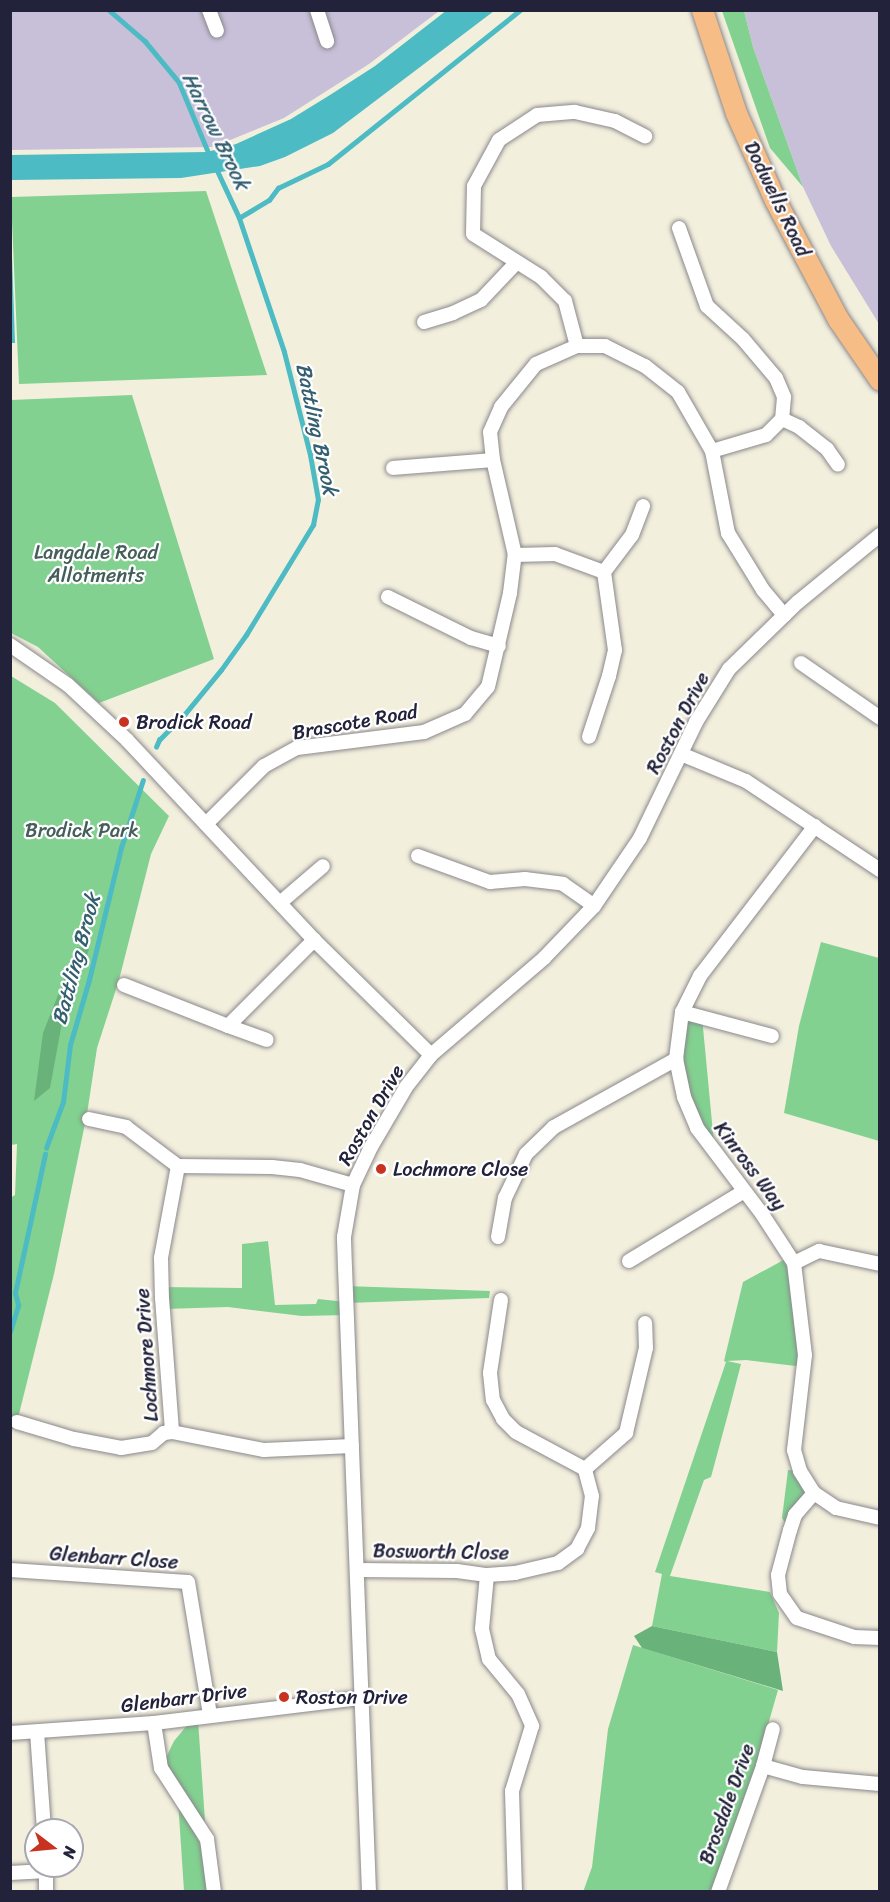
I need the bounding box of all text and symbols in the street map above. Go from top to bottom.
water label: Harrow Brook [177,68,255,194]
street label: Dodwells Road [739,137,815,261]
water label: Battling Brook [291,361,343,497]
park label: Langdale Road Allotments [34,540,158,587]
street label: Roston Drive [641,668,715,778]
street label: Brascote Road [291,699,419,745]
place label: Brodick Road [136,710,252,734]
marker: Brodick Road [117,715,131,729]
park label: Brodick Park [25,818,139,842]
water label: Battling Brook [46,891,106,1027]
street label: Roston Drive [333,1061,409,1169]
street label: Kinross Way [709,1117,791,1215]
place label: Lochmore Close [393,1157,529,1181]
marker: Lochmore Close [374,1162,388,1176]
street label: Lochmore Drive [130,1287,164,1423]
street label: Bosworth Close [373,1539,509,1565]
street label: Glenbarr Close [49,1542,179,1574]
street label: Glenbarr Drive [120,1678,248,1718]
place label: Roston Drive [296,1685,408,1709]
marker: Roston Drive [277,1690,291,1704]
street label: Brosdale Drive [694,1740,760,1868]
north arrow [24,1818,84,1878]
text: N [54,1843,85,1862]

